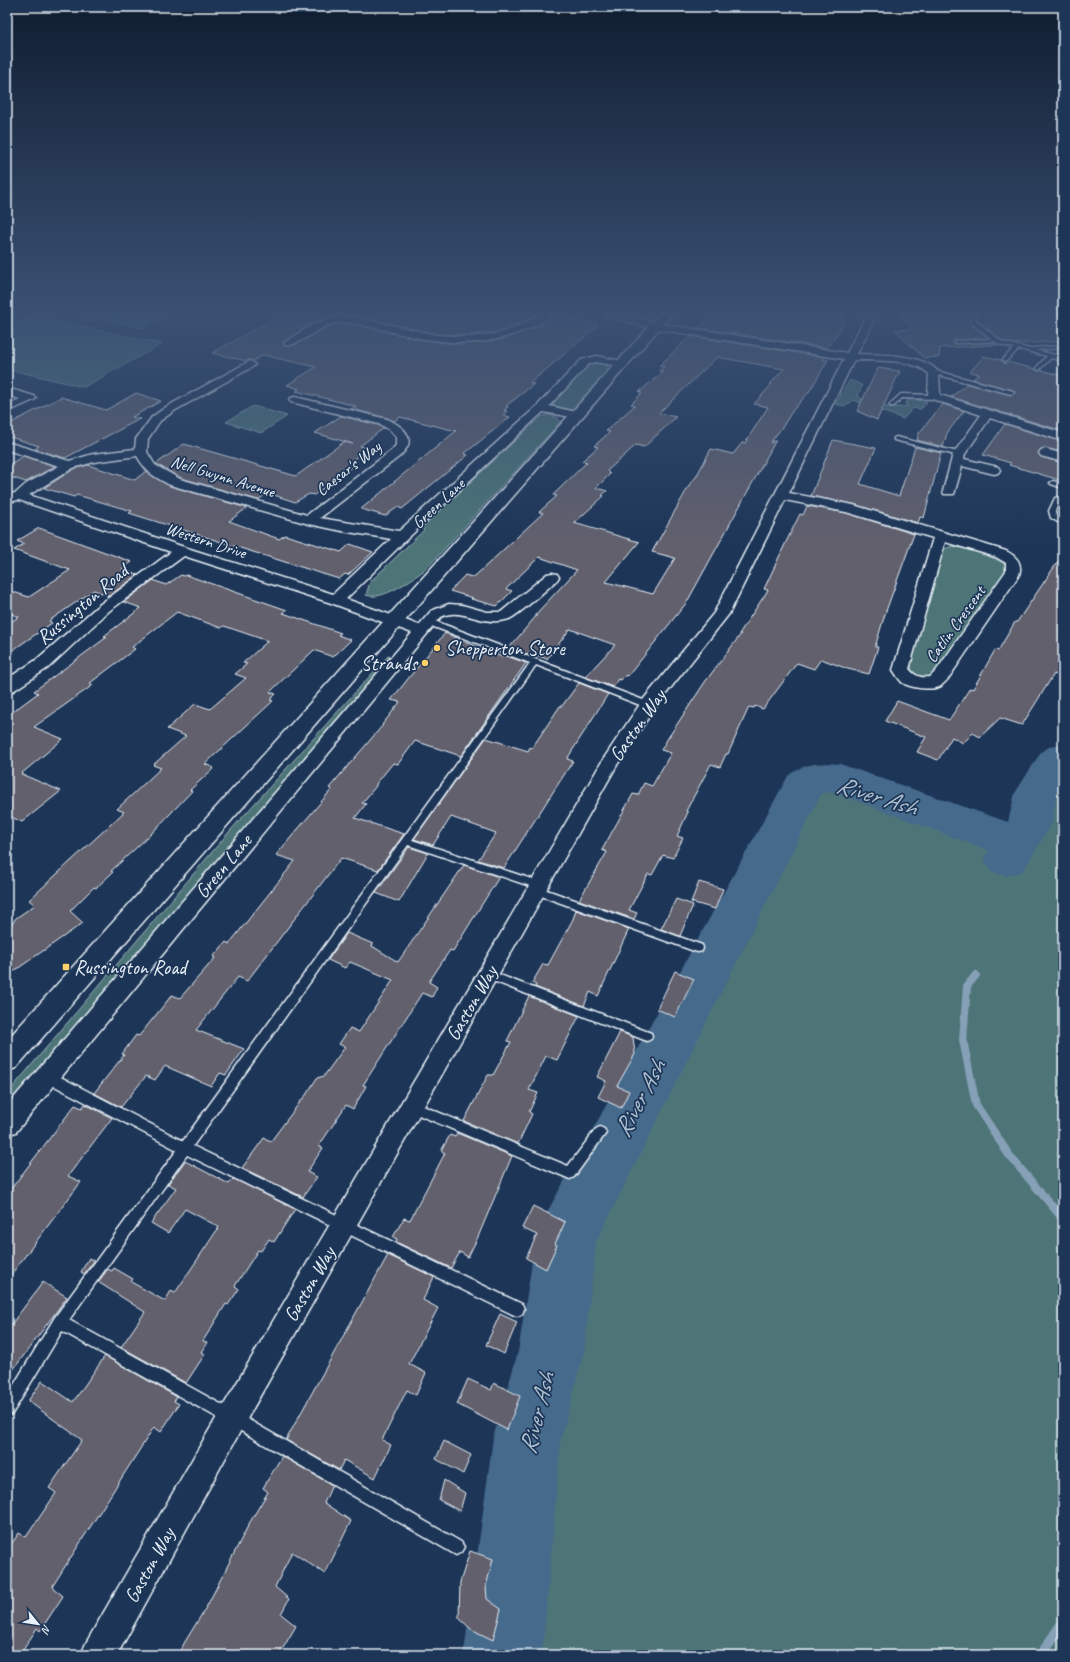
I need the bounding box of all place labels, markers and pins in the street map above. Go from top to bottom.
place label: Shepperton Store [445,636,566,661]
marker: Shepperton Store [432,643,442,653]
place label: Strands [361,651,419,676]
marker: Strands [420,658,430,668]
place label: Russington Road [74,955,189,980]
marker: Russington Road [61,962,71,972]

